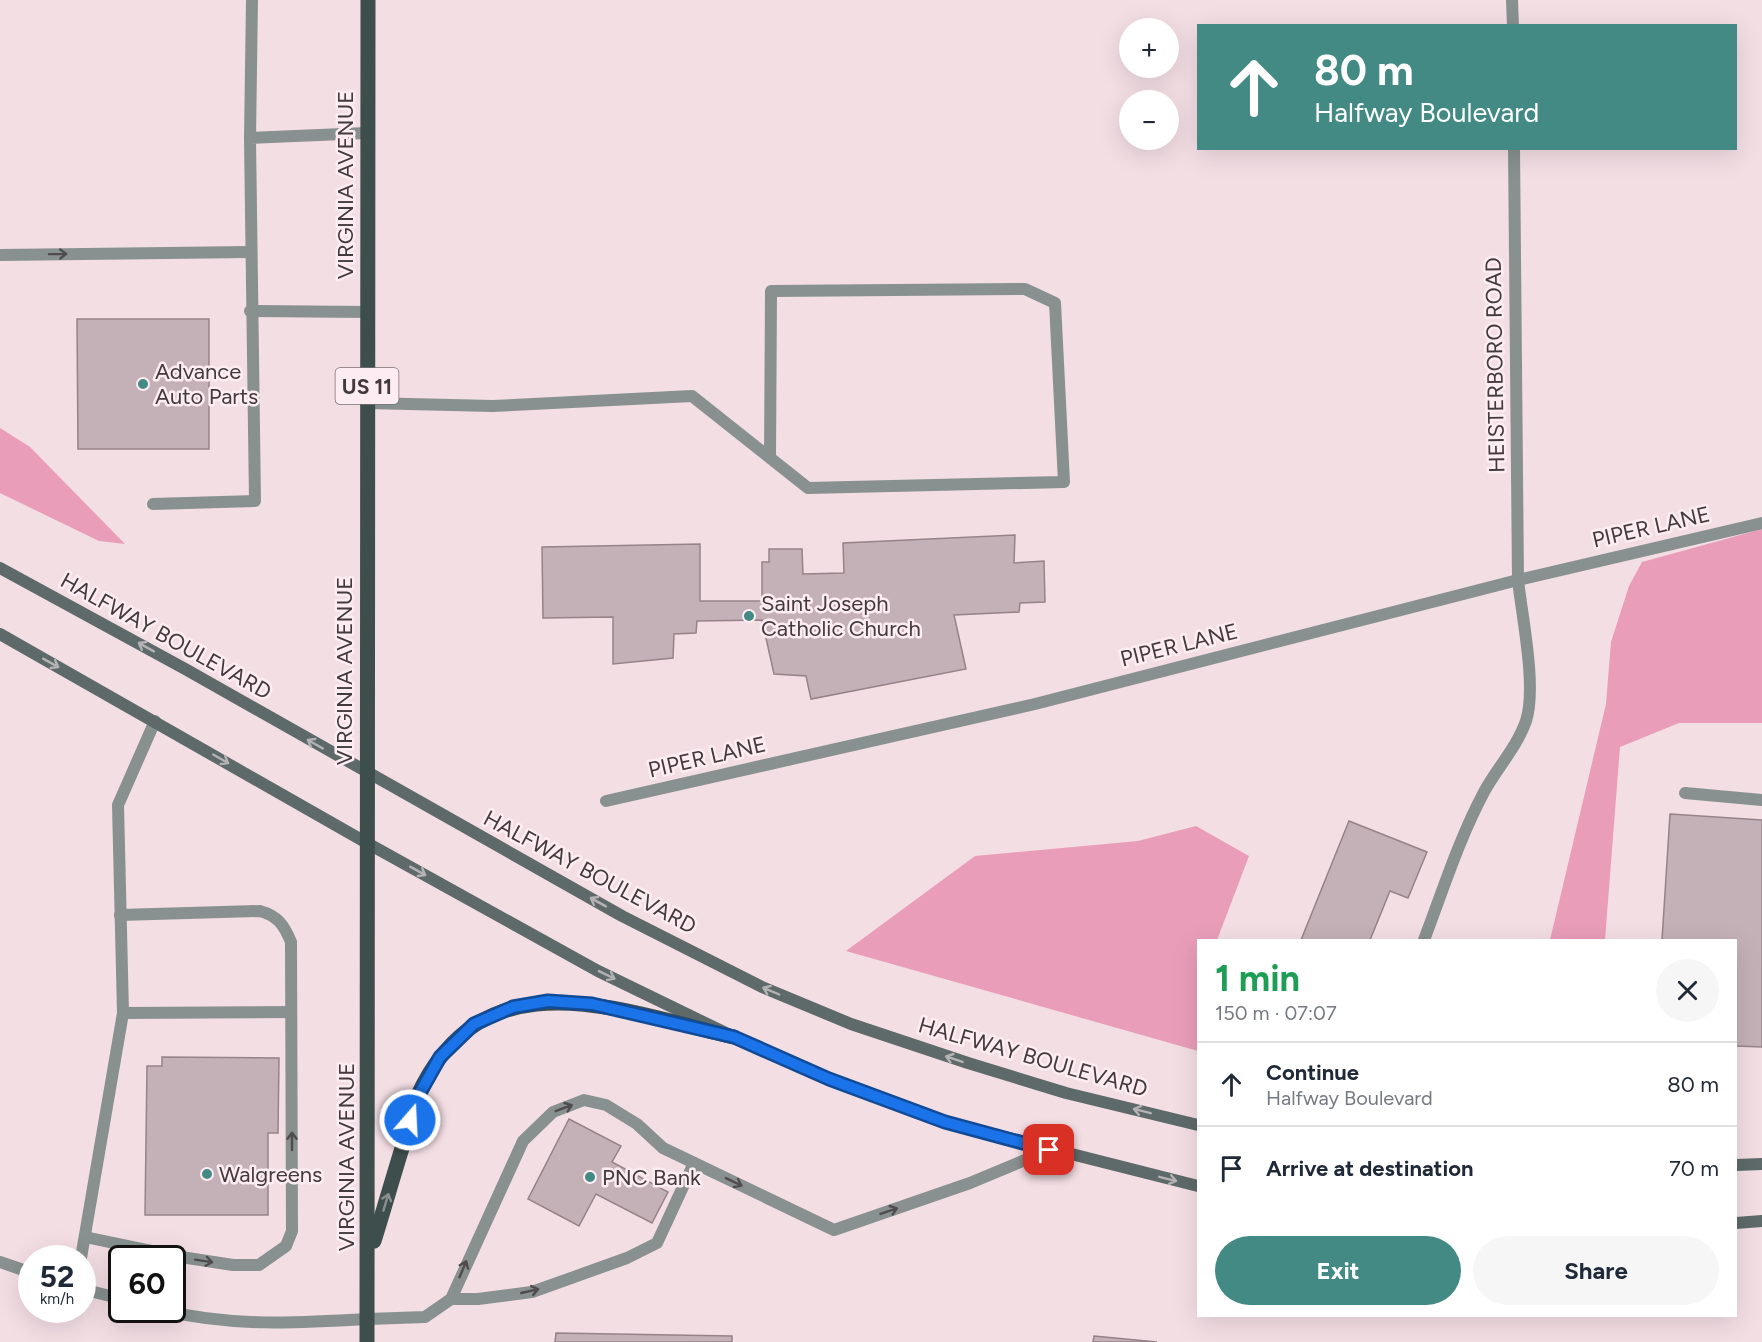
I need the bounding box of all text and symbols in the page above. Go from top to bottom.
map controls [1119,18,1179,150]
button: + [1119,18,1179,78]
text: 80 m [1314,45,1414,96]
icon: ahead [1215,48,1293,126]
button: − [1119,90,1179,150]
street label: VIRGINIA AVENUE [332,91,359,279]
text: Halfway Boulevard [1314,96,1539,129]
one-way arrow [48,248,68,260]
street label: HEISTERBORO ROAD [1480,257,1510,473]
place label: Advance Auto Parts [155,358,258,410]
road number: US 11 [336,368,398,404]
marker: Advance Auto Parts [136,377,150,391]
street label: PIPER LANE [1589,500,1713,554]
street label: HALFWAY BOULEVARD [56,567,276,705]
street label: VIRGINIA AVENUE [331,577,358,765]
place label: Saint Joseph Catholic Church [761,590,921,642]
marker: Saint Joseph Catholic Church [742,609,756,623]
street label: PIPER LANE [1117,617,1241,673]
one-way arrow [137,641,155,652]
one-way arrow [42,657,59,669]
street label: PIPER LANE [645,730,769,784]
one-way arrow [307,737,324,749]
one-way arrow [212,753,229,765]
street label: HALFWAY BOULEVARD [479,804,701,940]
one-way arrow [409,865,426,877]
one-way arrow [590,896,607,908]
text: 1 min [1215,957,1300,1000]
button: close [1656,959,1719,1022]
one-way arrow [598,970,616,982]
one-way arrow [763,985,781,996]
text: 150 m · 07:07 [1215,1001,1337,1025]
street label: HALFWAY BOULEVARD [915,1011,1151,1103]
one-way arrow [945,1052,964,1063]
text: Continue [1266,1059,1359,1086]
street label: VIRGINIA AVENUE [333,1063,360,1251]
icon: ahead [1215,1068,1248,1101]
text: 80 m [1667,1071,1719,1098]
text: Halfway Boulevard [1266,1086,1433,1110]
position arrow [378,1088,442,1152]
one-way arrow [554,1101,573,1112]
one-way arrow [1132,1105,1151,1117]
pin [1023,1124,1074,1175]
one-way arrow [286,1131,297,1151]
icon: arrive [1032,1133,1065,1166]
icon: arrive [1215,1152,1248,1185]
text: Arrive at destination [1266,1155,1474,1182]
text: 70 m [1669,1155,1719,1182]
place label: Walgreens [219,1161,322,1188]
place label: PNC Bank [602,1164,701,1191]
marker: Walgreens [200,1167,214,1181]
marker: PNC Bank [583,1170,597,1184]
one-way arrow [1158,1174,1177,1186]
one-way arrow [725,1177,743,1189]
one-way arrow [381,1193,392,1212]
one-way arrow [879,1204,898,1215]
button: Exit [1215,1236,1461,1305]
button: Share [1473,1236,1719,1305]
speed limit sign: 60 [108,1245,186,1323]
one-way arrow [194,1255,214,1266]
text: 52 [40,1258,74,1295]
one-way arrow [458,1261,469,1279]
one-way arrow [519,1285,539,1296]
text: km/h [40,1290,74,1308]

